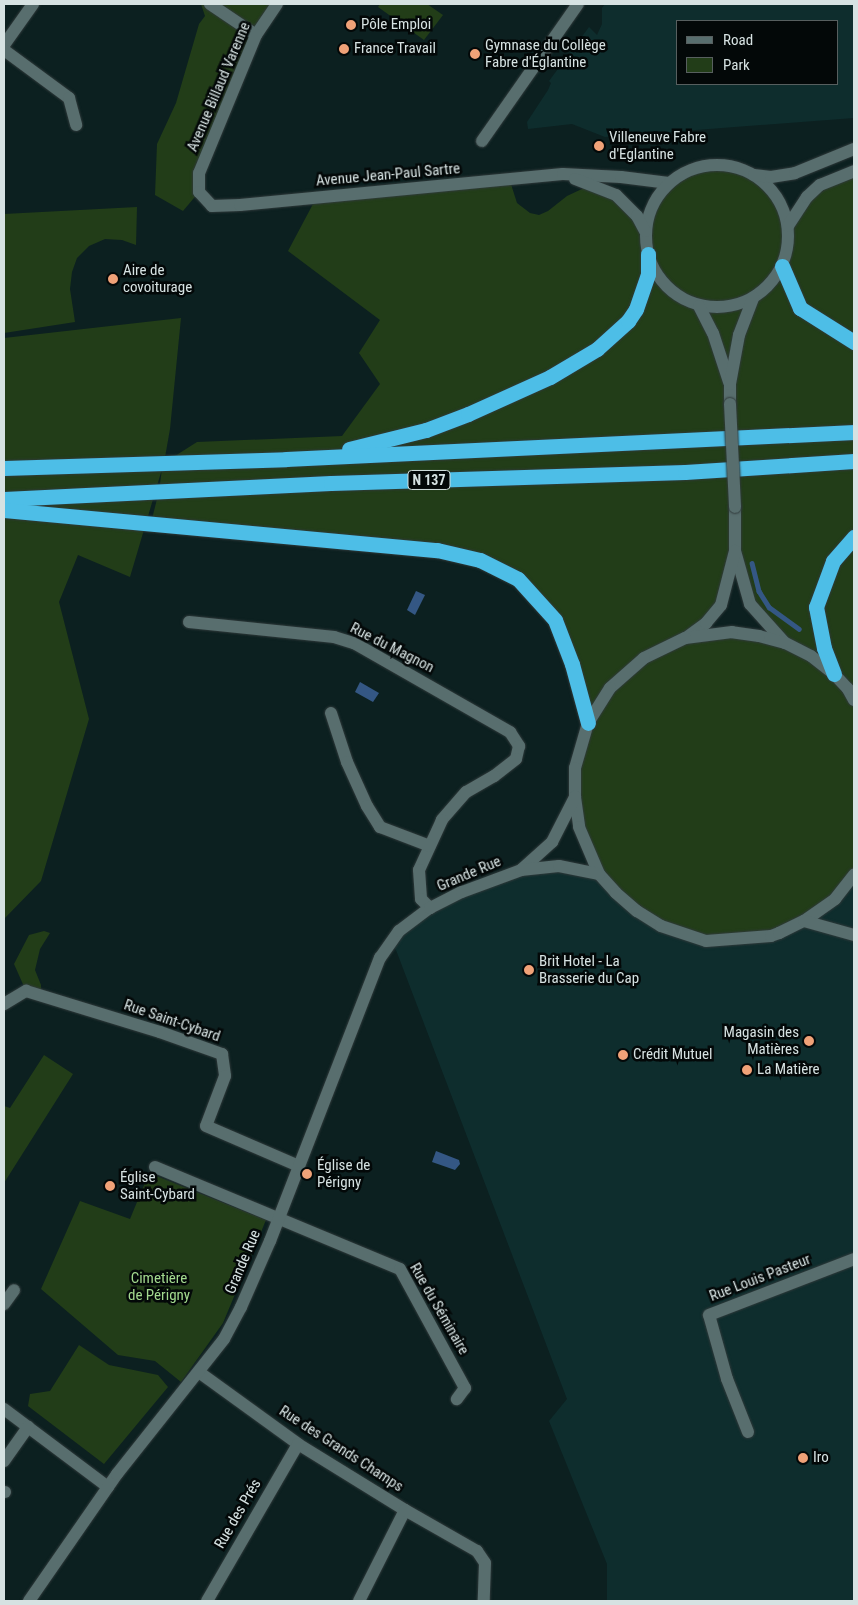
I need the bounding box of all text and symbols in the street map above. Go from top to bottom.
place label: Pôle Emploi [361,16,431,34]
marker: Pôle Emploi [345,19,357,31]
street label: Avenue Billaud Varenne [184,20,254,154]
legend [676,20,838,85]
text: Road [723,31,753,49]
place label: Gymnase du Collège Fabre d'Églantine [485,36,606,71]
place label: France Travail [354,40,436,58]
marker: France Travail [338,43,350,55]
marker: Gymnase du Collège Fabre d'Églantine [469,48,481,60]
text: Park [723,56,750,74]
place label: Villeneuve Fabre d'Eglantine [609,128,706,163]
marker: Villeneuve Fabre d'Eglantine [593,140,605,152]
street label: Avenue Jean-Paul Sartre [315,160,461,190]
place label: Aire de covoiturage [123,261,192,296]
marker: Aire de covoiturage [107,273,119,285]
road number: N 137 [406,468,452,492]
street label: Rue du Magnon [347,619,437,677]
street label: Grande Rue [434,852,504,896]
place label: Brit Hotel - La Brasserie du Cap [539,952,639,987]
marker: Brit Hotel - La Brasserie du Cap [523,964,535,976]
street label: Rue Saint-Cybard [121,996,223,1046]
place label: Magasin des Matières [724,1023,799,1058]
marker: Magasin des Matières [803,1035,815,1047]
place label: Crédit Mutuel [633,1046,712,1064]
marker: Crédit Mutuel [617,1049,629,1061]
place label: La Matière [757,1061,820,1079]
marker: La Matière [741,1064,753,1076]
place label: Église de Périgny [317,1156,370,1191]
place label: Église Saint-Cybard [120,1168,195,1203]
marker: Église de Périgny [301,1168,313,1180]
marker: Église Saint-Cybard [104,1180,116,1192]
street label: Grande Rue [221,1227,265,1297]
street label: Rue Louis Pasteur [707,1250,813,1306]
street label: Rue du Séminaire [406,1260,472,1358]
park label: Cimetière de Périgny [128,1269,190,1304]
street label: Rue des Grands Champs [276,1402,406,1496]
place label: Iro [813,1449,829,1467]
marker: Iro [797,1452,809,1464]
street label: Rue des Prés [211,1476,265,1552]

